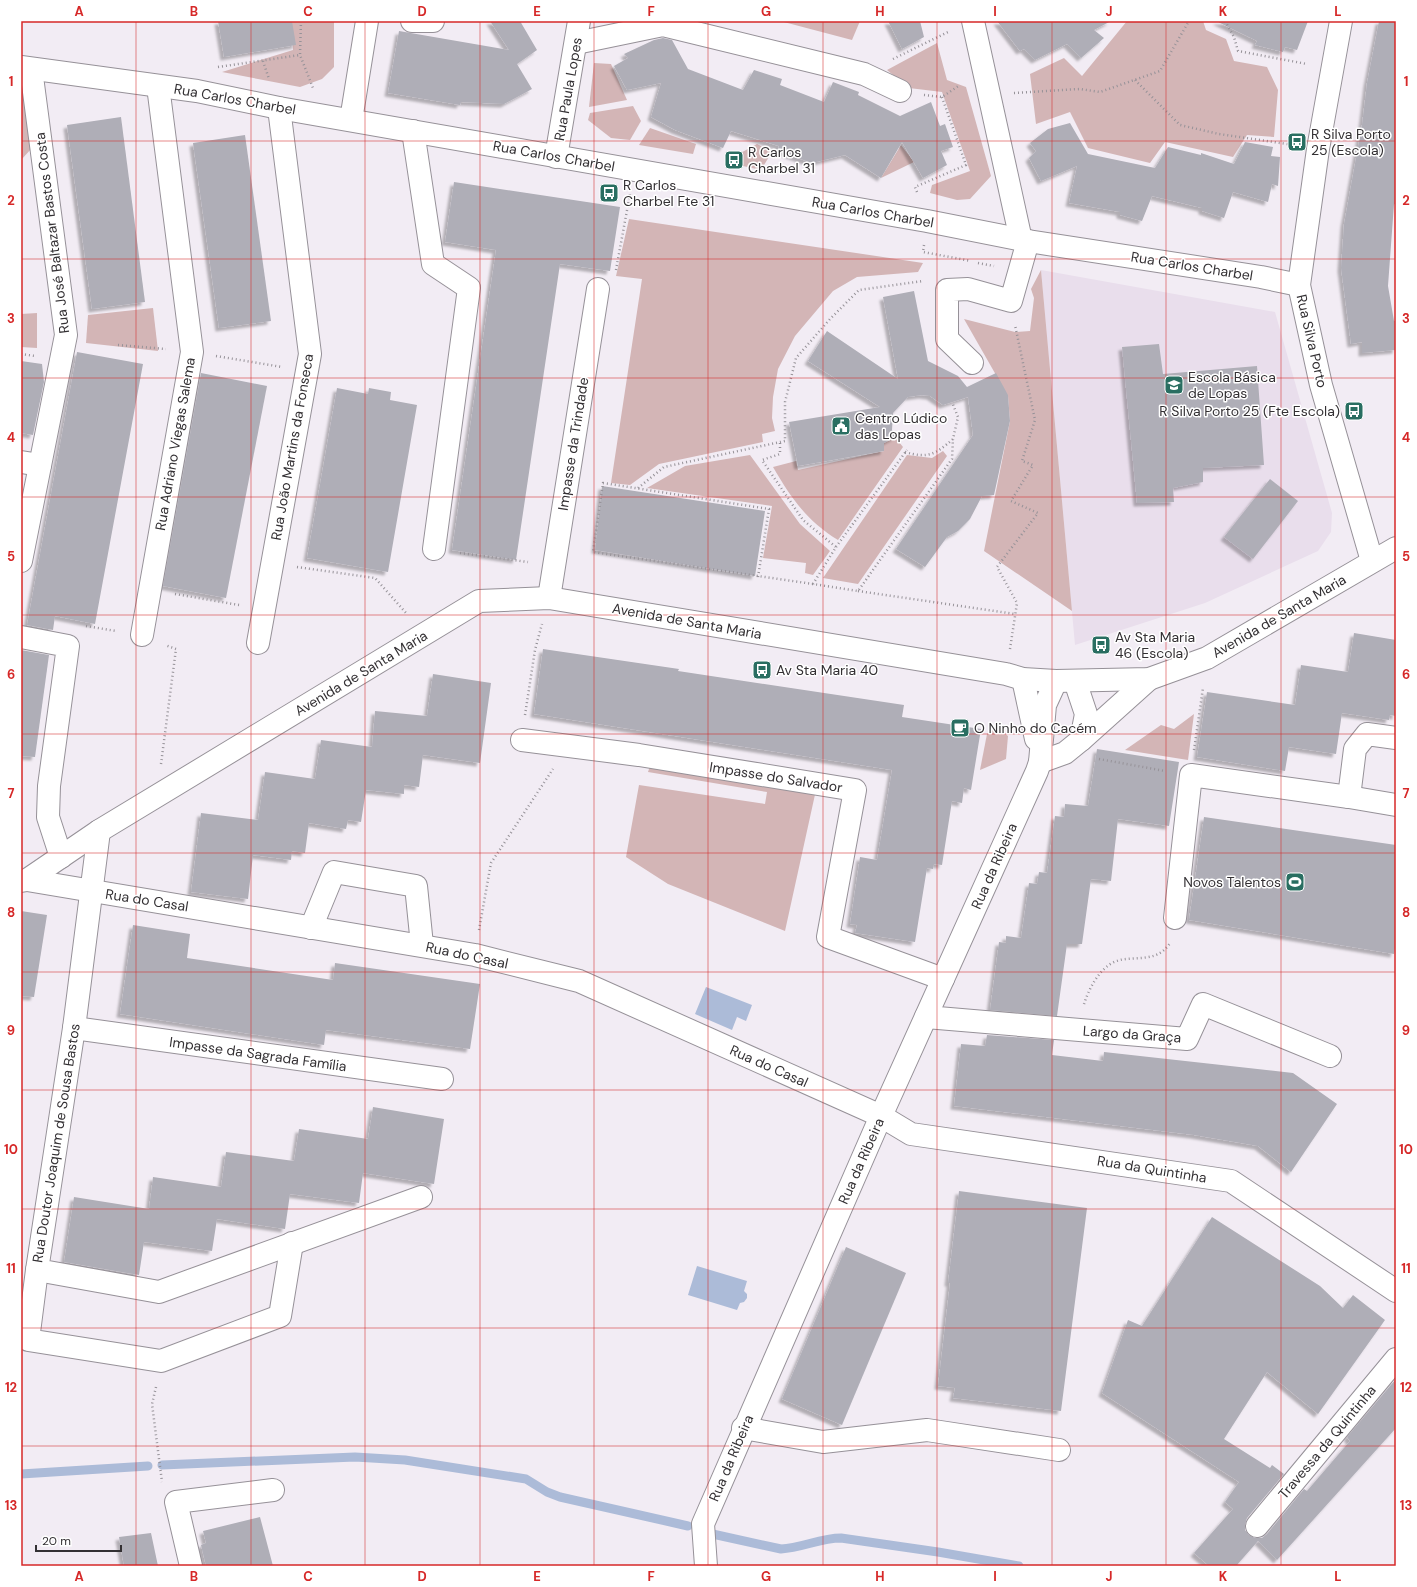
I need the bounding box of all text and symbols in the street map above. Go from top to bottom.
text: A [74,3,84,20]
text: B [190,3,198,20]
text: C [303,3,313,20]
text: D [417,3,427,20]
text: E [533,3,541,20]
text: F [647,3,655,20]
text: G [761,3,771,20]
text: H [875,3,885,20]
text: I [993,3,997,20]
text: J [1105,3,1113,20]
text: K [1219,3,1228,20]
text: L [1334,3,1342,20]
street label: Rua Paula Lopes [550,36,586,142]
text: 1 [9,73,13,90]
text: 1 [1404,73,1408,90]
street label: Rua Carlos Charbel [173,79,297,119]
place label: R Silva Porto 25 (Escola) [1311,125,1391,159]
bus stop icon: R Silva Porto 25 (Escola) [1286,131,1308,153]
street label: Rua José Baltazar Bastos Costa [31,132,73,334]
street label: Rua Carlos Charbel [492,136,616,176]
place label: R Carlos Charbel 31 [748,143,815,177]
bus stop icon: R Carlos Charbel 31 [723,149,745,171]
place label: R Carlos Charbel Fte 31 [623,176,714,210]
bus stop icon: R Carlos Charbel Fte 31 [598,182,620,204]
text: 2 [7,192,15,209]
street label: Rua Carlos Charbel [811,192,935,232]
text: 2 [1402,192,1410,209]
street label: Rua Carlos Charbel [1130,247,1254,285]
street label: Rua Silva Porto [1292,292,1332,390]
text: 3 [7,310,15,327]
text: 3 [1402,310,1410,327]
street label: Rua João Martins da Fonseca [267,352,317,542]
street label: Rua Adriano Viegas Salema [151,356,199,532]
place label: Escola Básica de Lopas [1188,368,1276,402]
school or university icon: Escola Básica de Lopas [1163,374,1185,396]
street label: Impasse da Trindade [554,376,592,512]
bus stop icon: R Silva Porto 25 (Fte Escola) [1343,400,1365,422]
place label: R Silva Porto 25 (Fte Escola) [1159,402,1340,420]
place label: Centro Lúdico das Lopas [855,409,947,443]
public building icon: Centro Lúdico das Lopas [830,415,852,437]
text: 4 [7,429,15,446]
text: 4 [1402,429,1410,446]
text: 5 [7,548,15,565]
text: 5 [1402,548,1410,565]
street label: Avenida de Santa Maria [1209,570,1349,662]
street label: Avenida de Santa Maria [611,599,763,643]
street label: Avenida de Santa Maria [291,626,431,720]
place label: Av Sta Maria 46 (Escola) [1115,628,1195,662]
bus stop icon: Av Sta Maria 46 (Escola) [1090,634,1112,656]
bus stop icon: Av Sta Maria 40 [751,659,773,681]
place label: Av Sta Maria 40 [776,661,878,679]
text: 6 [7,666,15,683]
text: 6 [1402,666,1410,683]
cafe icon: O Ninho do Cacém [949,717,971,739]
place label: O Ninho do Cacém [974,719,1097,737]
street label: Impasse do Salvador [708,758,844,796]
text: 7 [8,785,15,802]
text: 7 [1403,785,1410,802]
street label: Rua da Ribeira [967,820,1021,912]
sports icon: Novos Talentos [1284,871,1306,893]
place label: Novos Talentos [1183,873,1281,891]
street label: Rua do Casal [104,885,190,915]
text: 8 [7,904,15,921]
text: 8 [1402,904,1410,921]
street label: Rua do Casal [424,937,510,973]
text: 9 [7,1022,15,1039]
street label: Rua Doutor Joaquim de Sousa Bastos [28,1022,84,1264]
street label: Largo da Graça [1082,1022,1182,1046]
text: 9 [1402,1022,1410,1039]
street label: Impasse da Sagrada Família [168,1033,348,1075]
street label: Rua do Casal [727,1041,811,1091]
street label: Rua da Ribeira [834,1115,888,1207]
text: 10 [4,1141,18,1158]
text: 10 [1399,1141,1413,1158]
street label: Rua da Quintinha [1096,1151,1208,1187]
text: 11 [6,1260,16,1277]
text: 11 [1401,1260,1411,1277]
text: 12 [5,1379,17,1396]
text: 12 [1400,1379,1412,1396]
street label: Travessa da Quintinha [1274,1381,1380,1503]
street label: Rua da Ribeira [705,1412,757,1504]
text: 13 [5,1497,17,1514]
text: 13 [1400,1497,1412,1514]
scale bar [36,1527,121,1553]
text: 20 m [42,1533,71,1549]
text: A [74,1568,84,1585]
text: B [190,1568,198,1585]
text: C [303,1568,313,1585]
text: D [417,1568,427,1585]
text: E [533,1568,541,1585]
text: F [647,1568,655,1585]
text: G [761,1568,771,1585]
text: H [875,1568,885,1585]
text: I [993,1568,997,1585]
text: J [1105,1568,1113,1585]
text: K [1219,1568,1228,1585]
text: L [1334,1568,1342,1585]

